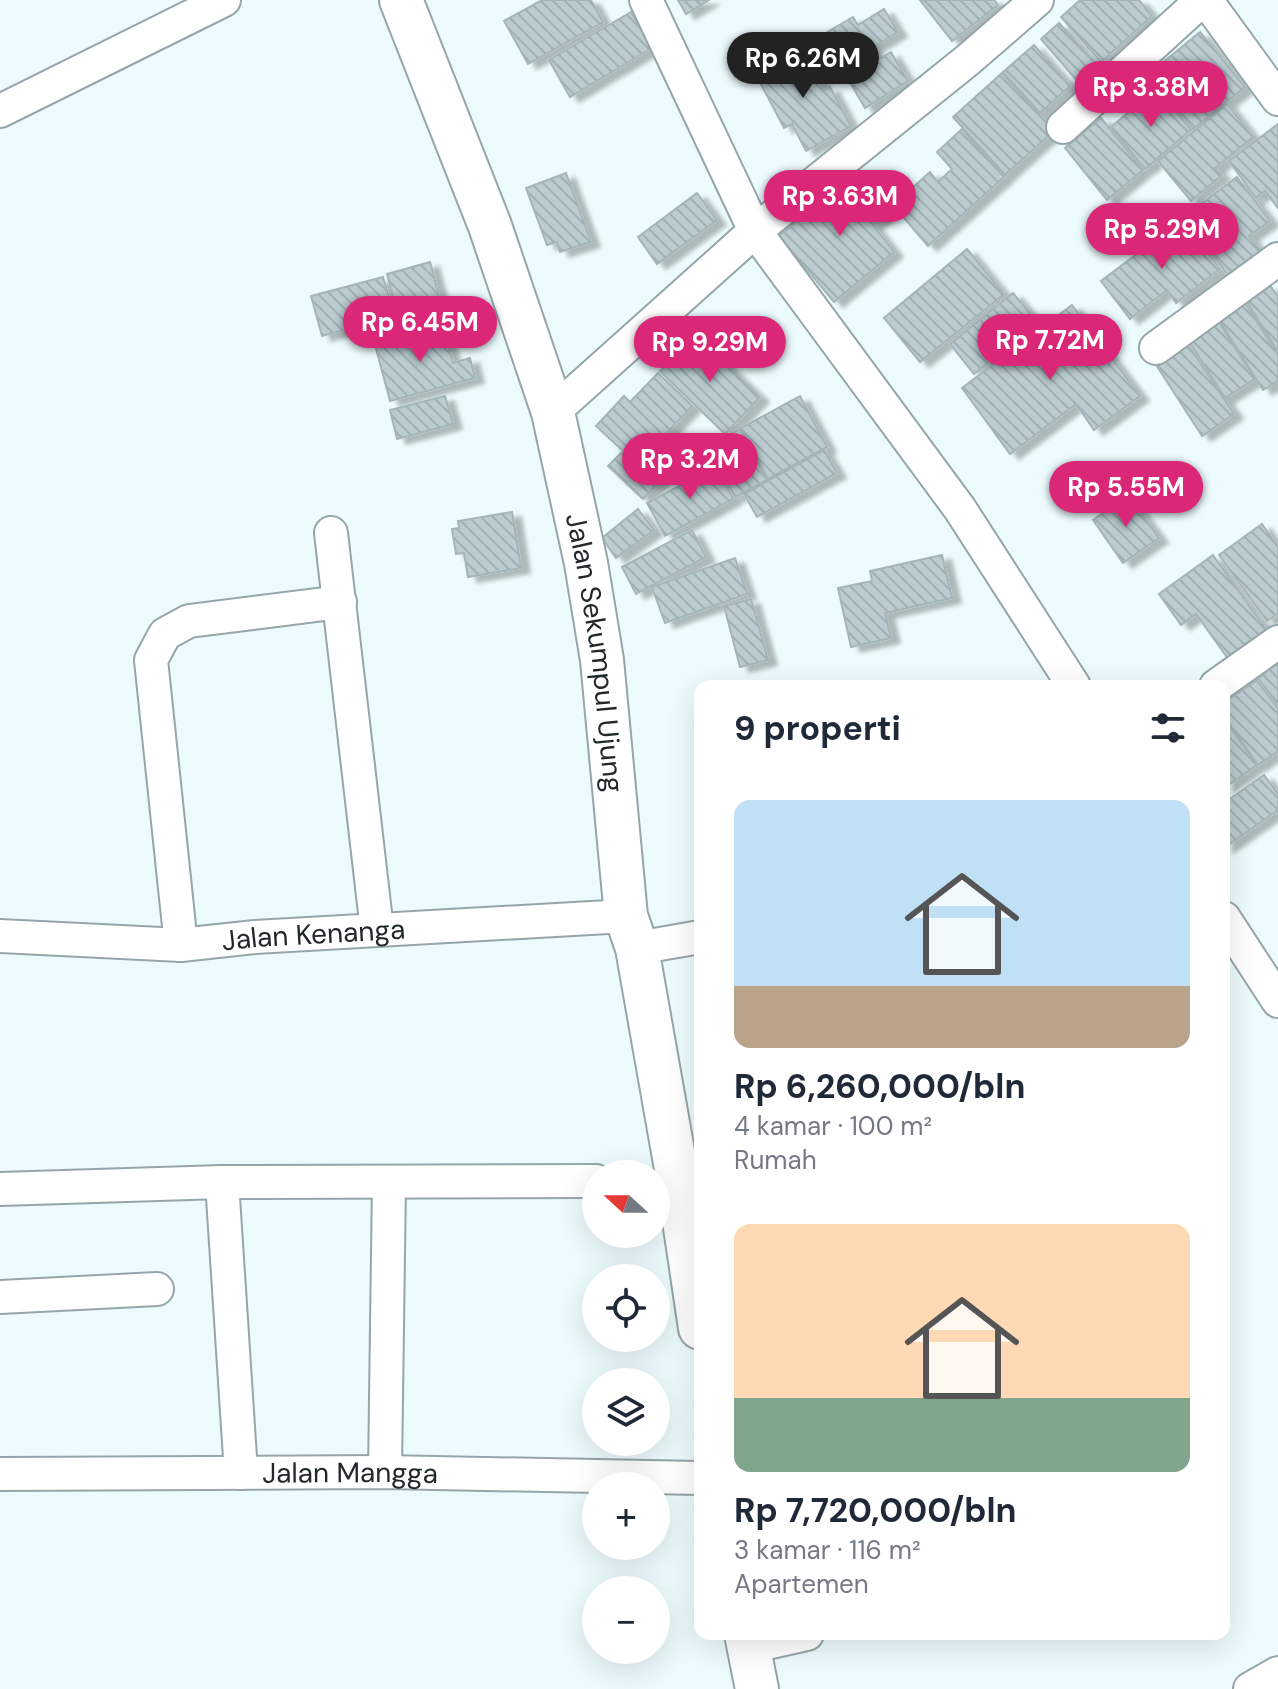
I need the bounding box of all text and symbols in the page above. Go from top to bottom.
pin: Rp 6.26M [720,32,886,100]
text: Rp 6.26M [745,41,861,75]
pin: Rp 3.38M [1068,61,1234,129]
text: Rp 3.38M [1093,70,1209,104]
pin: Rp 3.63M [757,170,923,238]
text: Rp 3.63M [782,179,898,213]
pin: Rp 5.29M [1079,203,1245,271]
text: Rp 5.29M [1104,212,1220,246]
pin: Rp 6.45M [337,296,503,364]
text: Rp 6.45M [361,305,479,339]
pin: Rp 7.72M [967,314,1133,382]
pin: Rp 9.29M [627,316,793,384]
text: Rp 7.72M [995,323,1105,357]
text: Rp 9.29M [652,325,768,359]
pin: Rp 3.2M [616,433,764,501]
text: Rp 3.2M [640,442,740,476]
pin: Rp 5.55M [1043,461,1209,529]
text: Rp 5.55M [1067,470,1185,504]
street label: Jalan Sekumpul Ujung [557,510,632,794]
text: 9 properti [734,706,901,751]
icon: filters [1146,706,1190,750]
icon: home [890,852,1034,996]
street label: Jalan Kenanga [220,911,406,960]
text: Rp 6,260,000/bln [734,1064,1025,1109]
text: 4 kamar · 100 m² [734,1109,932,1143]
text: Rumah [734,1143,817,1177]
north arrow [582,1160,670,1248]
map controls [582,1160,670,1664]
button: locate [582,1264,670,1352]
icon: home [890,1276,1034,1420]
button: layers [582,1368,670,1456]
street label: Jalan Mangga [262,1454,438,1492]
button: + [582,1472,670,1560]
text: Rp 7,720,000/bln [734,1488,1017,1533]
text: 3 kamar · 116 m² [734,1533,921,1567]
text: Apartemen [734,1567,869,1601]
button: − [582,1576,670,1664]

